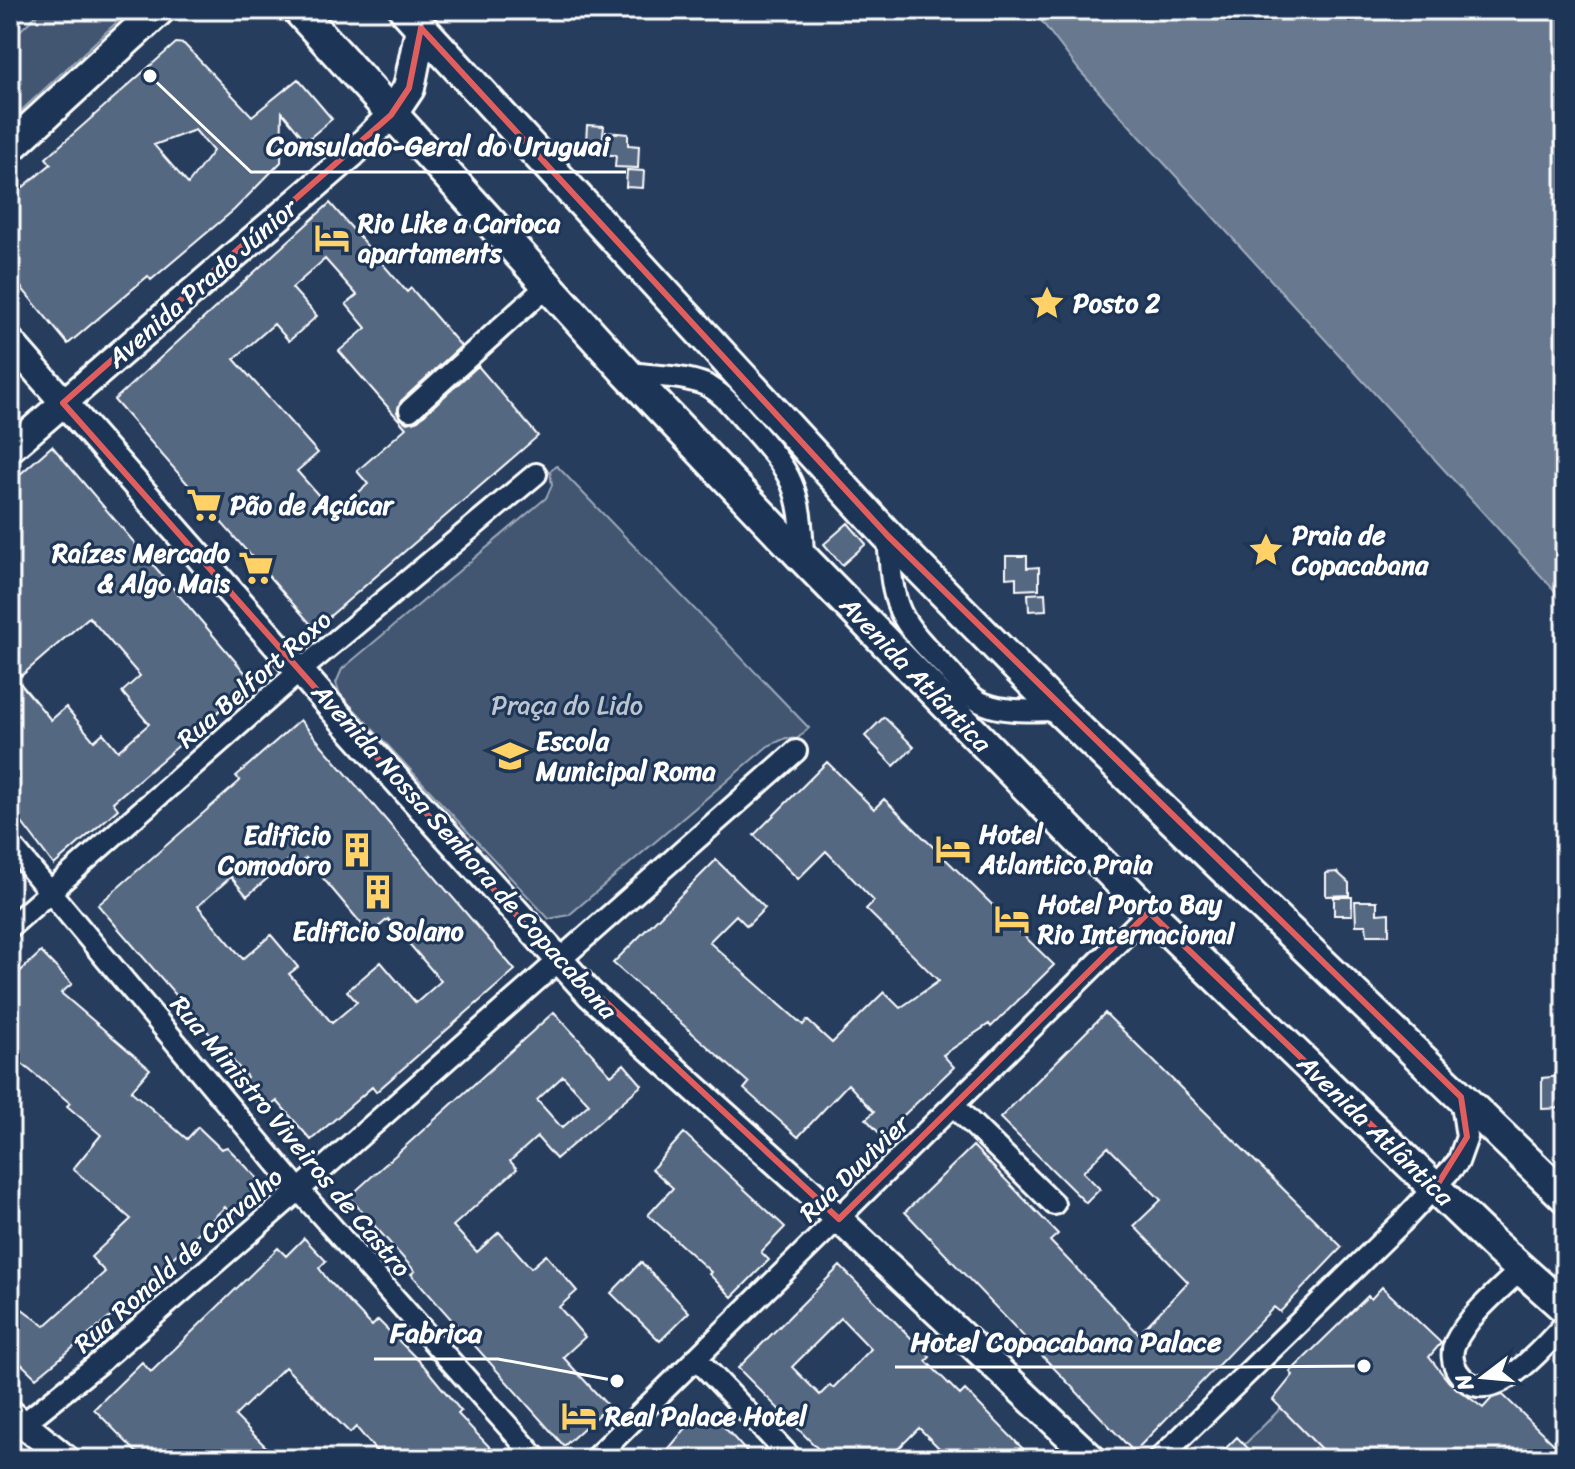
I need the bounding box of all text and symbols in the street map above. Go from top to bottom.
callout: Consulado-Geral do Uruguai [251,120,626,172]
text: Consulado-Geral do Uruguai [265,121,611,170]
street label: Avenida Prado Júnior [95,185,309,380]
place label: Rio Like a Carioca apartaments [357,200,561,276]
hotel icon: Rio Like a Carioca apartaments [313,219,351,257]
place label: Posto 2 [1073,280,1160,326]
place icon: Posto 2 [1028,284,1066,322]
place label: Pão de Açúcar [230,482,396,528]
supermarket icon: Pão de Açúcar [185,486,223,524]
place label: Praia de Copacabana [1291,512,1429,588]
place label: Raízes Mercado & Algo Mais [51,530,231,606]
place icon: Praia de Copacabana [1247,531,1285,569]
supermarket icon: Raízes Mercado & Algo Mais [237,549,275,587]
street label: Avenida Atlântica [828,584,1004,764]
street label: Rua Belfort Roxo [165,598,343,760]
street label: Avenida Nossa Senhora de Copacabana [299,671,630,1031]
park label: Praça do Lido [491,682,643,728]
place label: Escola Municipal Roma [535,718,716,794]
school or university icon: Escola Municipal Roma [491,737,529,775]
place label: Hotel Atlantico Praia [978,811,1154,887]
place label: Edificio Comodoro [217,812,332,888]
hotel icon: Hotel Atlantico Praia [934,830,972,868]
building icon: Edificio Comodoro [338,831,376,869]
building icon: Edificio Solano [359,873,397,911]
place label: Hotel Porto Bay Rio Internacional [1037,881,1236,957]
hotel icon: Hotel Porto Bay Rio Internacional [993,900,1031,938]
place label: Edificio Solano [292,908,464,954]
street label: Rua Ministro Viveiros de Castro [158,984,424,1288]
street label: Avenida Atlântica [1286,1042,1466,1218]
street label: Rua Duvivier [787,1102,922,1233]
street label: Rua Ronald de Carvalho [62,1155,294,1365]
callout: Fabrica [374,1307,498,1359]
text: Fabrica [389,1308,483,1357]
callout: Hotel Copacabana Palace [895,1315,1237,1367]
text: Hotel Copacabana Palace [910,1317,1222,1366]
north arrow [1443,1337,1523,1417]
text: N [1443,1369,1485,1396]
place label: Real Palace Hotel [604,1393,808,1439]
hotel icon: Real Palace Hotel [560,1397,598,1435]

